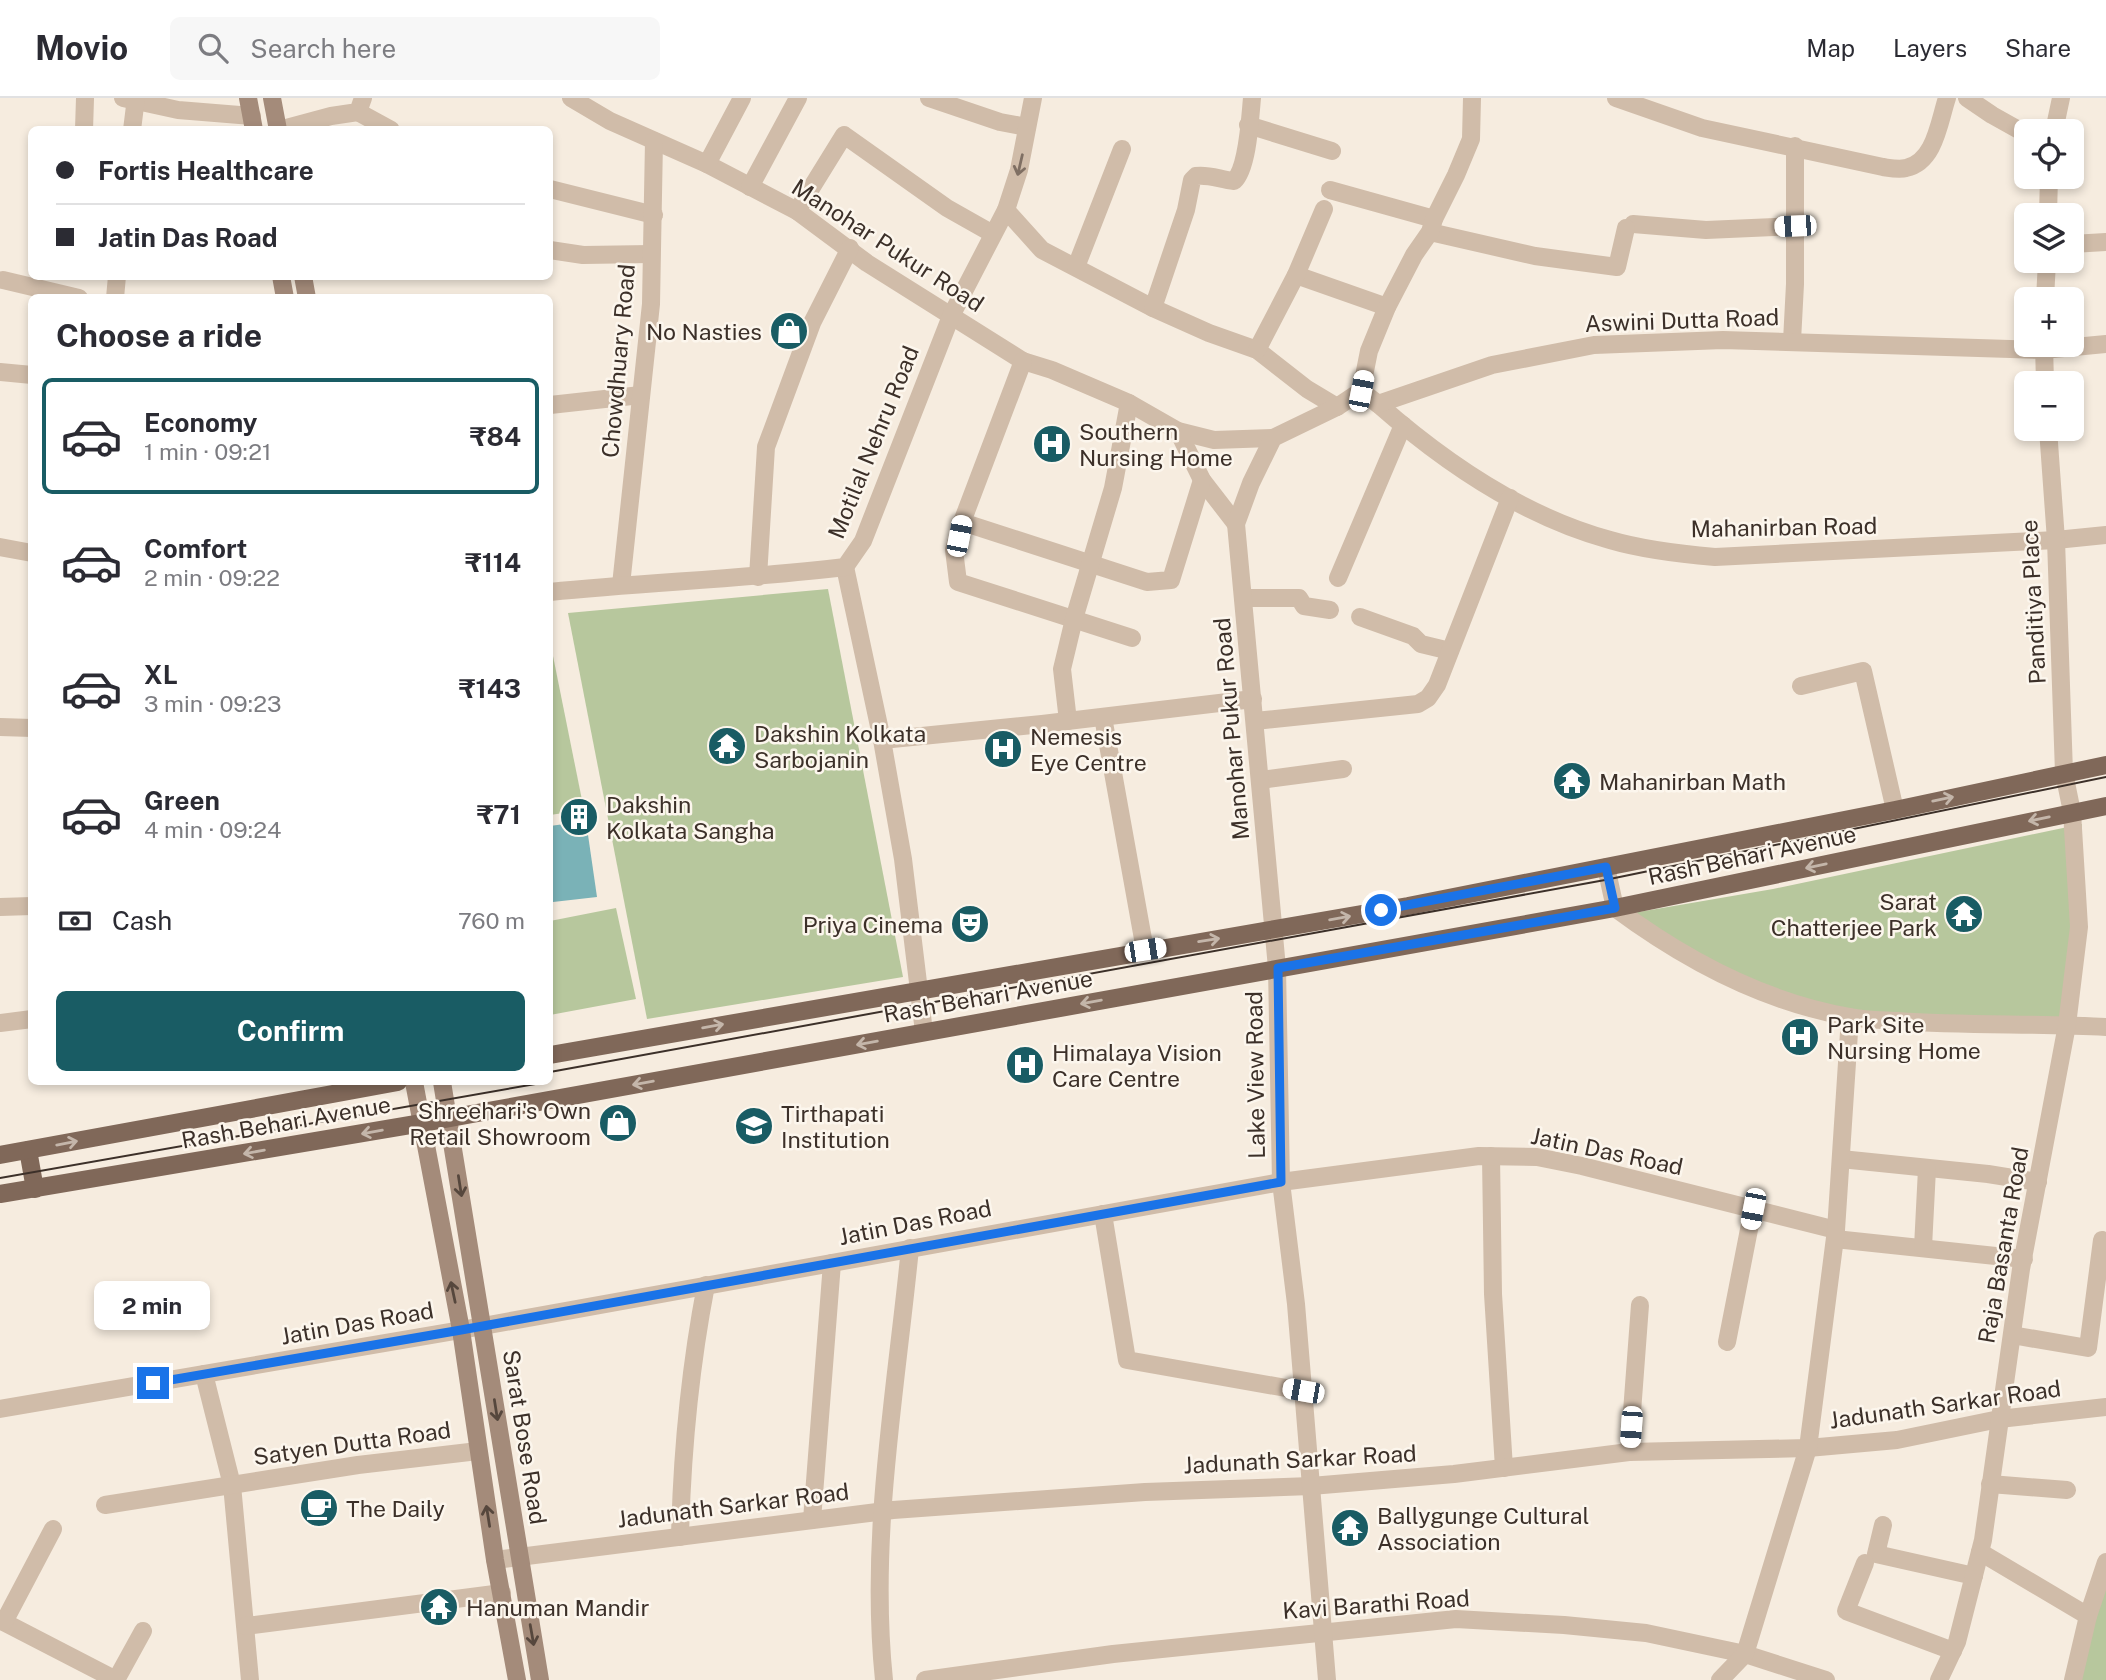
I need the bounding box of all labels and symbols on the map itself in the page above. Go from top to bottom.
one-way arrow [1012,153,1026,176]
street label: Manohar Pukur Road [787,173,989,317]
car [1774,215,1817,237]
street label: Chowdhuary Road [596,263,640,459]
street label: Aswini Dutta Road [1584,303,1780,337]
shop icon: No Nasties [768,310,810,352]
place label: No Nasties [646,318,762,345]
street label: Motilal Nehru Road [822,342,924,542]
car [1347,368,1376,414]
place label: Southern Nursing Home [1079,418,1233,471]
hospital icon: Southern Nursing Home [1031,423,1073,465]
street label: Mahanirban Road [1690,512,1878,542]
car [945,513,974,559]
street label: Panditiya Place [2015,519,2051,685]
street label: Manohar Pukur Road [1208,617,1254,841]
place label: Dakshin Kolkata Sarbojanin [754,720,926,773]
place label: Nemesis Eye Centre [1030,723,1147,776]
temple icon: Dakshin Kolkata Sarbojanin [706,725,748,767]
hospital icon: Nemesis Eye Centre [982,728,1024,770]
temple icon: Mahanirban Math [1551,760,1593,802]
place label: Mahanirban Math [1599,768,1786,795]
place label: Dakshin Kolkata Sangha [606,791,774,844]
one-way arrow [1931,792,1954,806]
building icon: Dakshin Kolkata Sangha [558,796,600,838]
one-way arrow [2028,813,2051,827]
street label: Rash Behari Avenue [1645,820,1859,890]
one-way arrow [1805,860,1828,873]
place label: Sarat Chatterjee Park [1771,888,1937,941]
temple icon: Sarat Chatterjee Park [1943,893,1985,935]
route start [1365,894,1397,926]
theatre icon: Priya Cinema [949,903,991,945]
place label: Priya Cinema [803,911,943,938]
one-way arrow [1328,911,1351,924]
one-way arrow [1197,933,1220,946]
car [1123,936,1168,964]
street label: Rash Behari Avenue [881,964,1095,1028]
street label: Lake View Road [1240,991,1270,1159]
one-way arrow [1080,996,1103,1009]
place label: Park Site Nursing Home [1827,1011,1981,1064]
hospital icon: Park Site Nursing Home [1779,1016,1821,1058]
one-way arrow [701,1019,724,1032]
one-way arrow [856,1037,879,1050]
place label: Himalaya Vision Care Centre [1052,1039,1222,1092]
hospital icon: Himalaya Vision Care Centre [1004,1044,1046,1086]
one-way arrow [632,1077,655,1090]
street label: Rash Behari Avenue [179,1090,393,1154]
place label: Shreehari's Own Retail Showroom [409,1097,591,1150]
place label: Tirthapati Institution [781,1100,890,1153]
shop icon: Shreehari's Own Retail Showroom [597,1102,639,1144]
school or university icon: Tirthapati Institution [733,1105,775,1147]
street label: Jatin Das Road [1528,1122,1686,1180]
one-way arrow [361,1126,384,1139]
one-way arrow [55,1136,78,1149]
street label: Raja Basanta Road [1972,1145,2034,1345]
one-way arrow [243,1146,266,1159]
one-way arrow [454,1174,467,1197]
car [1739,1186,1768,1232]
street label: Jatin Das Road [836,1194,994,1250]
one-way arrow [445,1281,459,1304]
callout: 2 min [95,1282,211,1330]
street label: Jatin Das Road [278,1296,436,1350]
street label: Sarat Bose Road [498,1348,552,1526]
route end [137,1367,169,1399]
street label: Jadunath Sarkar Road [1827,1374,2063,1434]
car [1281,1377,1326,1405]
one-way arrow [490,1398,503,1421]
car [1620,1405,1643,1449]
street label: Satyen Dutta Road [251,1416,453,1470]
street label: Jadunath Sarkar Road [1183,1439,1417,1479]
street label: Jadunath Sarkar Road [615,1477,851,1533]
cafe icon: The Daily [298,1487,340,1529]
place label: The Daily [346,1495,445,1522]
place label: Ballygunge Cultural Association [1377,1502,1589,1555]
one-way arrow [481,1505,494,1528]
temple icon: Ballygunge Cultural Association [1329,1507,1371,1549]
street label: Kavi Barathi Road [1281,1584,1471,1624]
temple icon: Hanuman Mandir [418,1586,460,1628]
place label: Hanuman Mandir [466,1594,649,1621]
one-way arrow [526,1623,539,1646]

